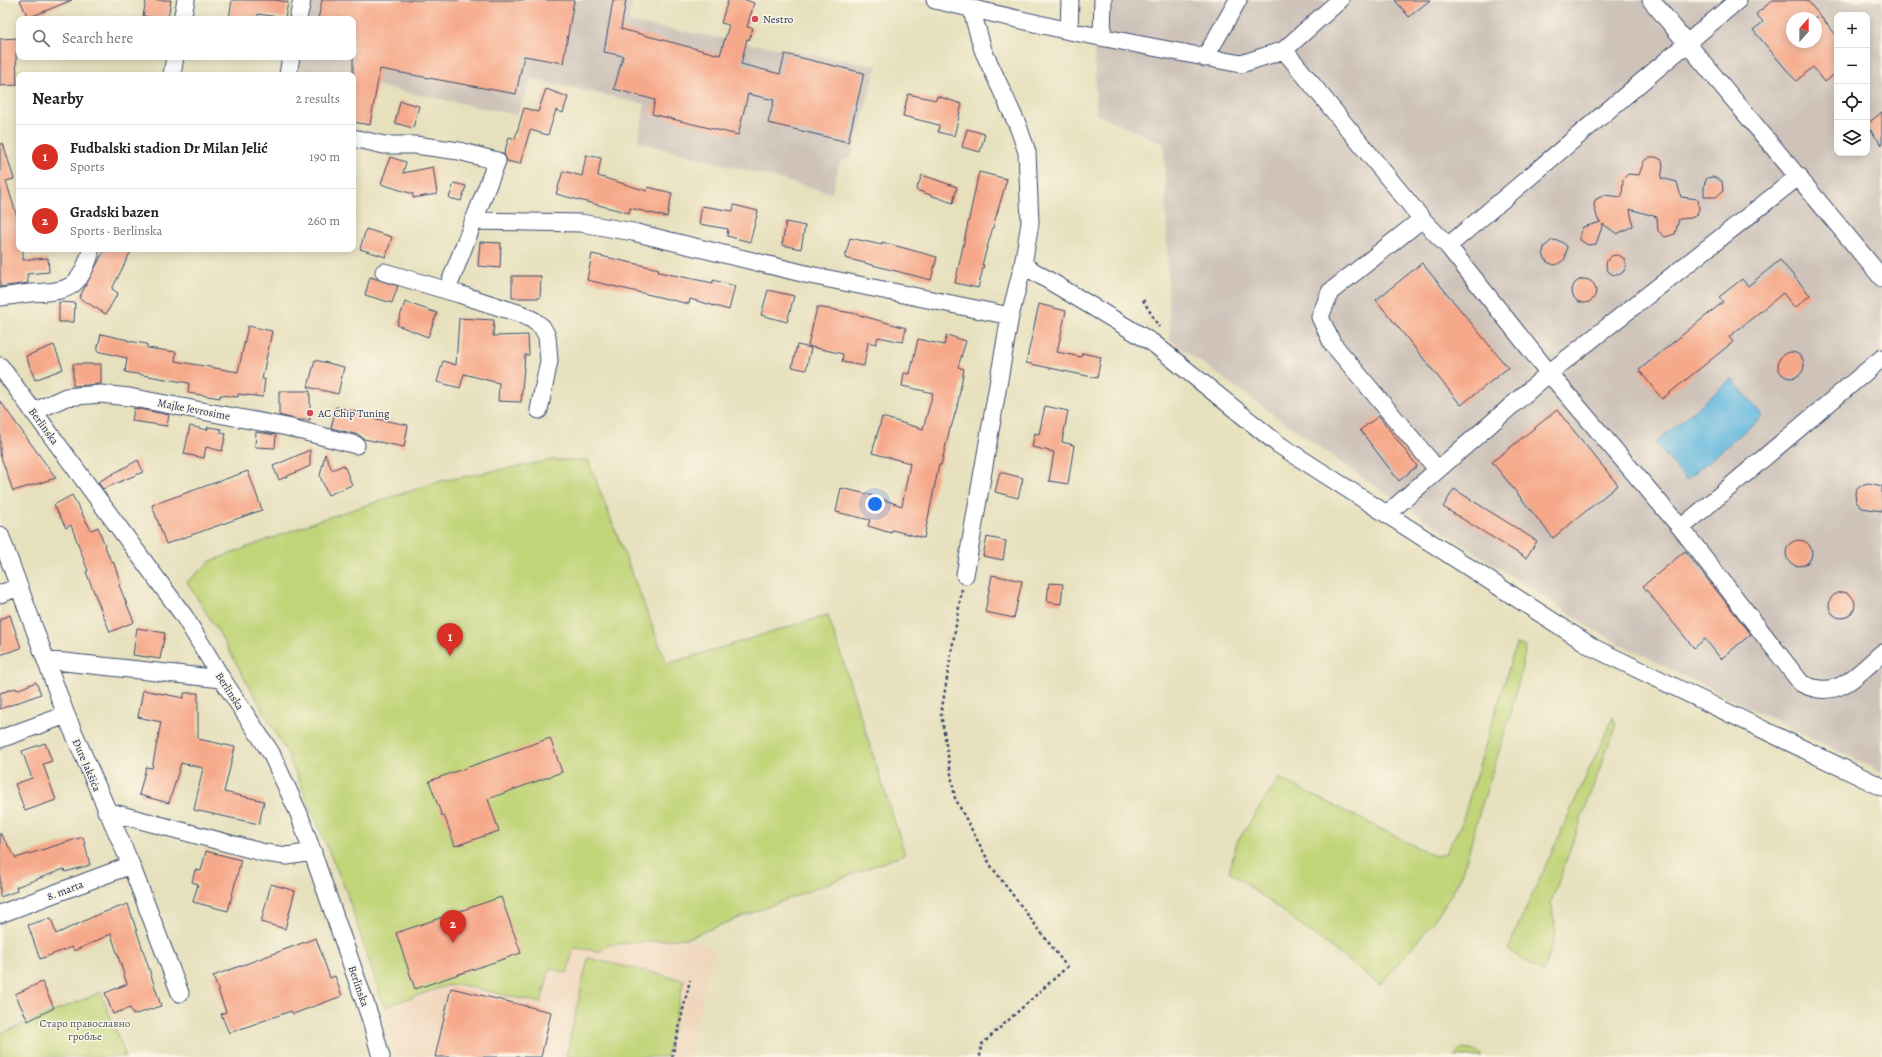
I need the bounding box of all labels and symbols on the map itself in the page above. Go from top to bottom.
place label: Nestro [763,12,794,27]
north arrow [1786,12,1822,48]
marker: Nestro [750,14,760,24]
street label: Majke Jevrosime [156,395,232,424]
street label: Berlinska [25,405,63,448]
place label: AC Chip Tuning [317,406,390,421]
marker: AC Chip Tuning [305,408,315,418]
your location [865,494,885,514]
pin: 1 [437,623,463,656]
street label: Berlinska [212,669,248,714]
street label: Đure Jakšića [69,736,105,795]
street label: 8. marta [45,876,86,904]
pin: 2 [440,910,466,943]
street label: Berlinska [345,964,373,1009]
park label: Старо православно гробље [40,1016,131,1044]

